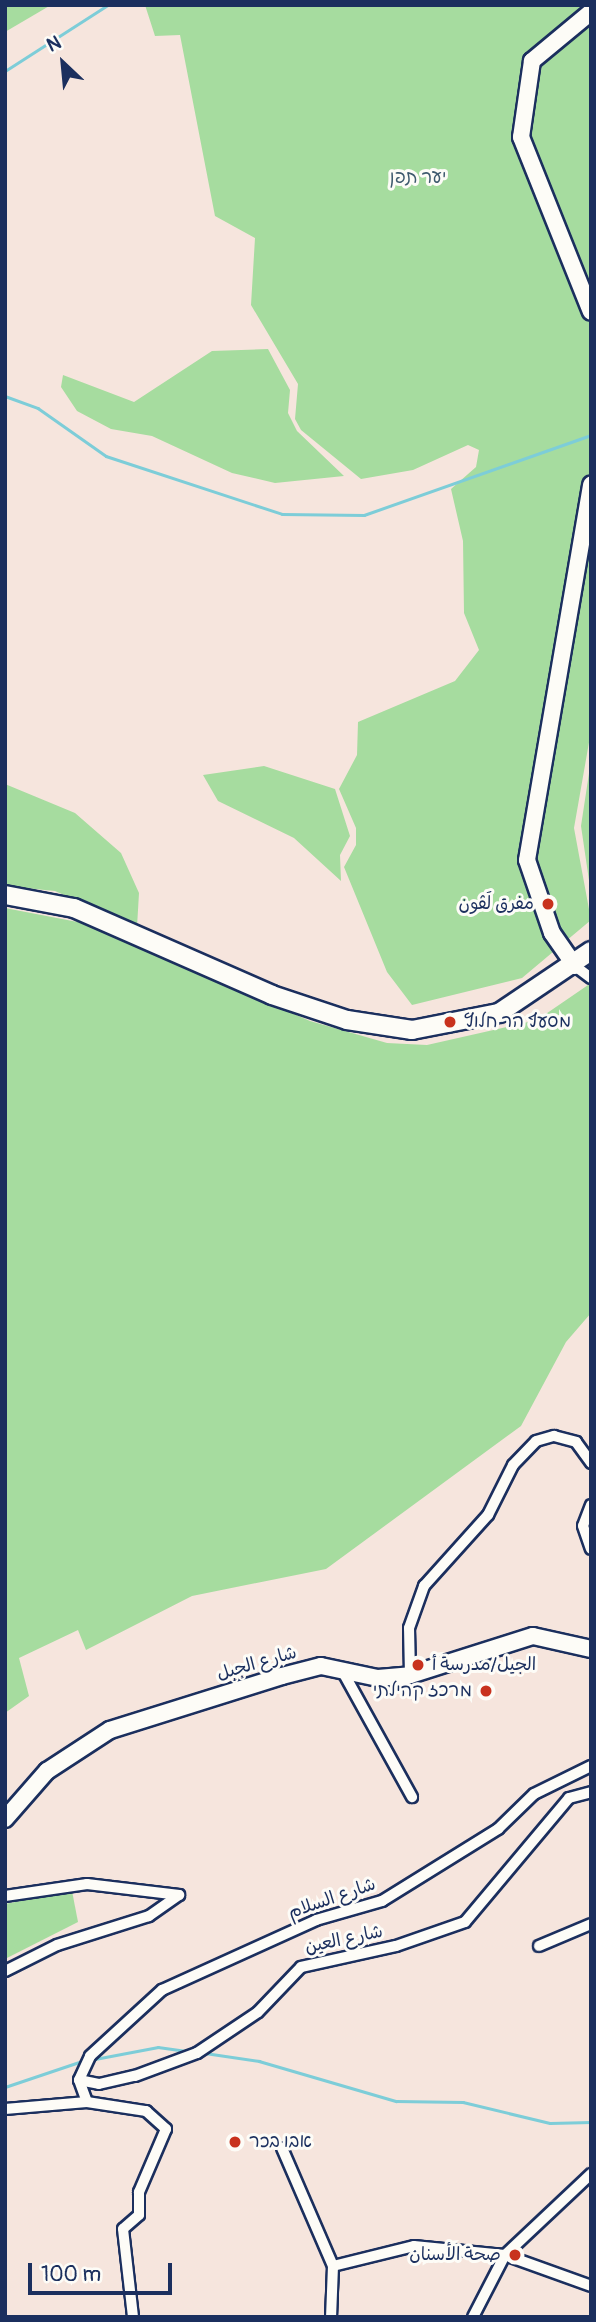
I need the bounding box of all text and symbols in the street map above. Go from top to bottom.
north arrow [28,28,98,98]
text: N [43,31,65,58]
park label: יער תפן [390,167,446,189]
place label: مفرق لَڤون [459,893,534,915]
marker: مفرق لَڤون [540,896,556,912]
place label: מסעף הר חלוץ [464,1011,571,1033]
marker: מסעף הר חלוץ [442,1014,458,1030]
street label: شارع الجبل [215,1642,299,1686]
place label: الجيل/مدرسة أ [432,1654,536,1676]
marker: الجيل/مدرسة أ [410,1657,426,1673]
place label: מרכז קהילתי [373,1680,472,1702]
marker: מרכז קהילתי [478,1683,494,1699]
street label: شارع السلام [285,1874,379,1924]
street label: شارع العين [303,1921,385,1959]
place label: אבו בכר [249,2131,312,2153]
marker: אבו בכר [227,2134,243,2150]
place label: صحة الأسنان [409,2244,501,2266]
marker: صحة الأسنان [507,2247,523,2263]
scale bar [32,2248,175,2292]
text: 100 m [41,2261,101,2288]

